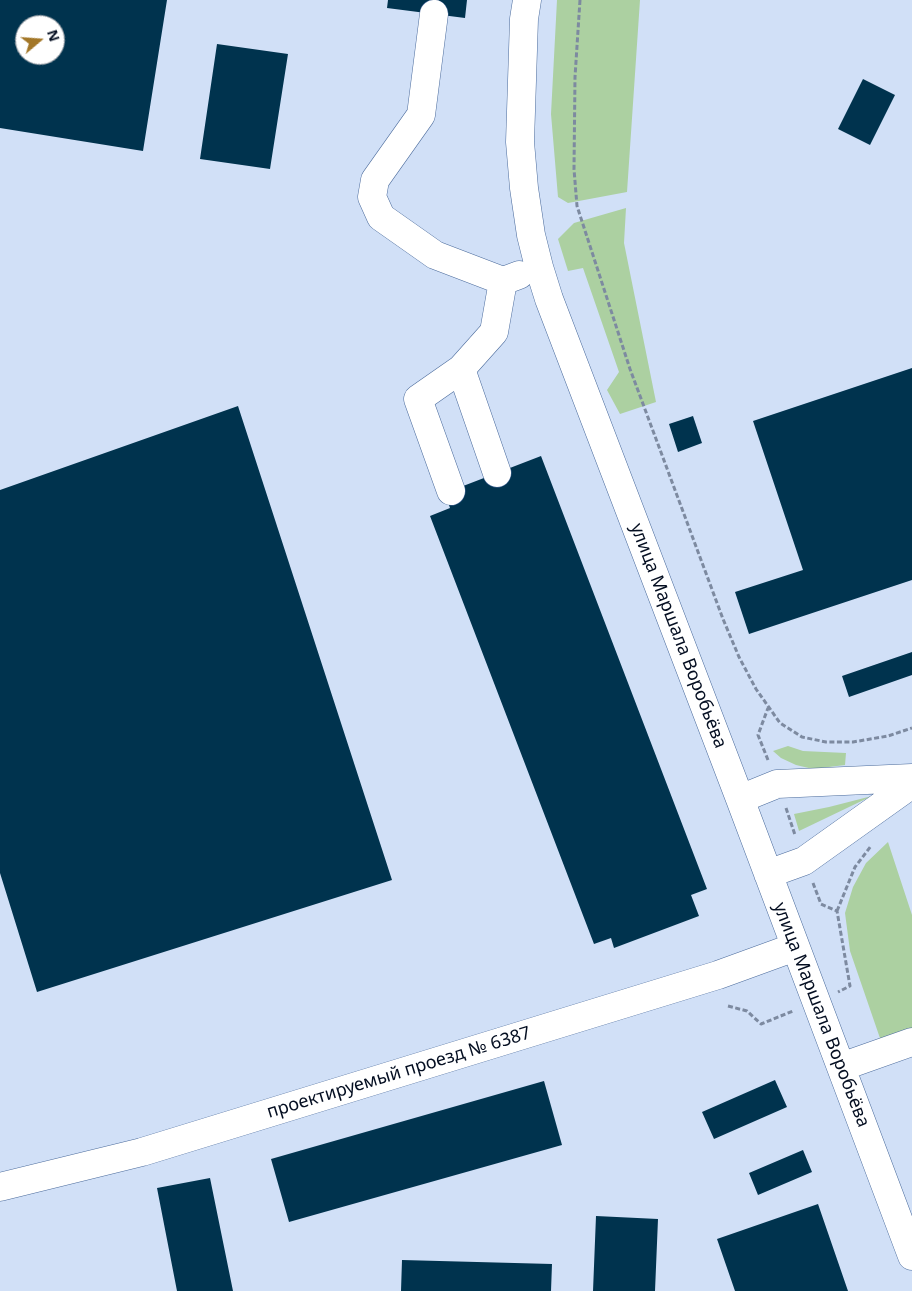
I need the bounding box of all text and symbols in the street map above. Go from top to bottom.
north arrow [15,15,65,65]
text: N [43,27,65,44]
street label: улица Маршала Воробьёва [625,521,731,751]
street label: улица Маршала Воробьёва [768,900,874,1130]
street label: проектируемый проезд № 6387 [264,1022,534,1124]

